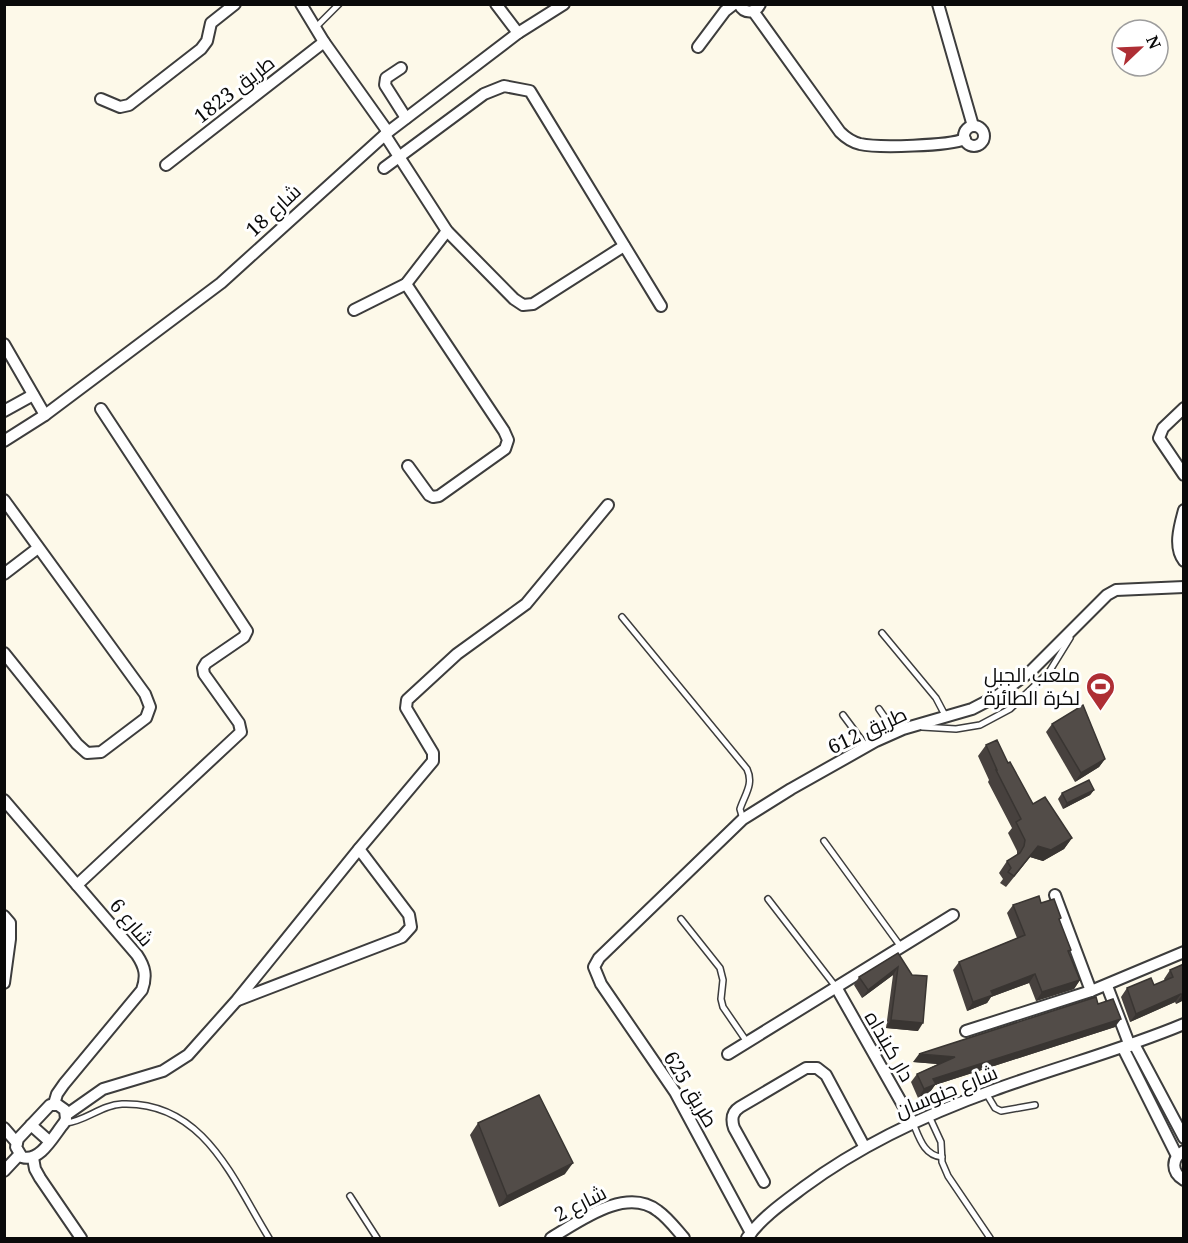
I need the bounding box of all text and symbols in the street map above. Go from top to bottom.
north arrow [1110,18,1170,78]
text: N [1141,32,1167,53]
street label: طريق 1823 [188,49,280,129]
street label: شارع 18 [240,178,307,243]
place label: ملعب الجبل لكرة الطائرة [984,661,1080,711]
sports icon: ملعب الجبل لكرة الطائرة [1085,670,1117,712]
street label: طريق 612 [823,700,911,760]
street label: شارع 6 [103,892,160,952]
street label: دار كينداه [859,1006,921,1086]
street label: طريق 625 [658,1046,724,1132]
street label: شارع جنوسان [891,1058,1002,1125]
street label: شارع 2 [549,1178,611,1228]

